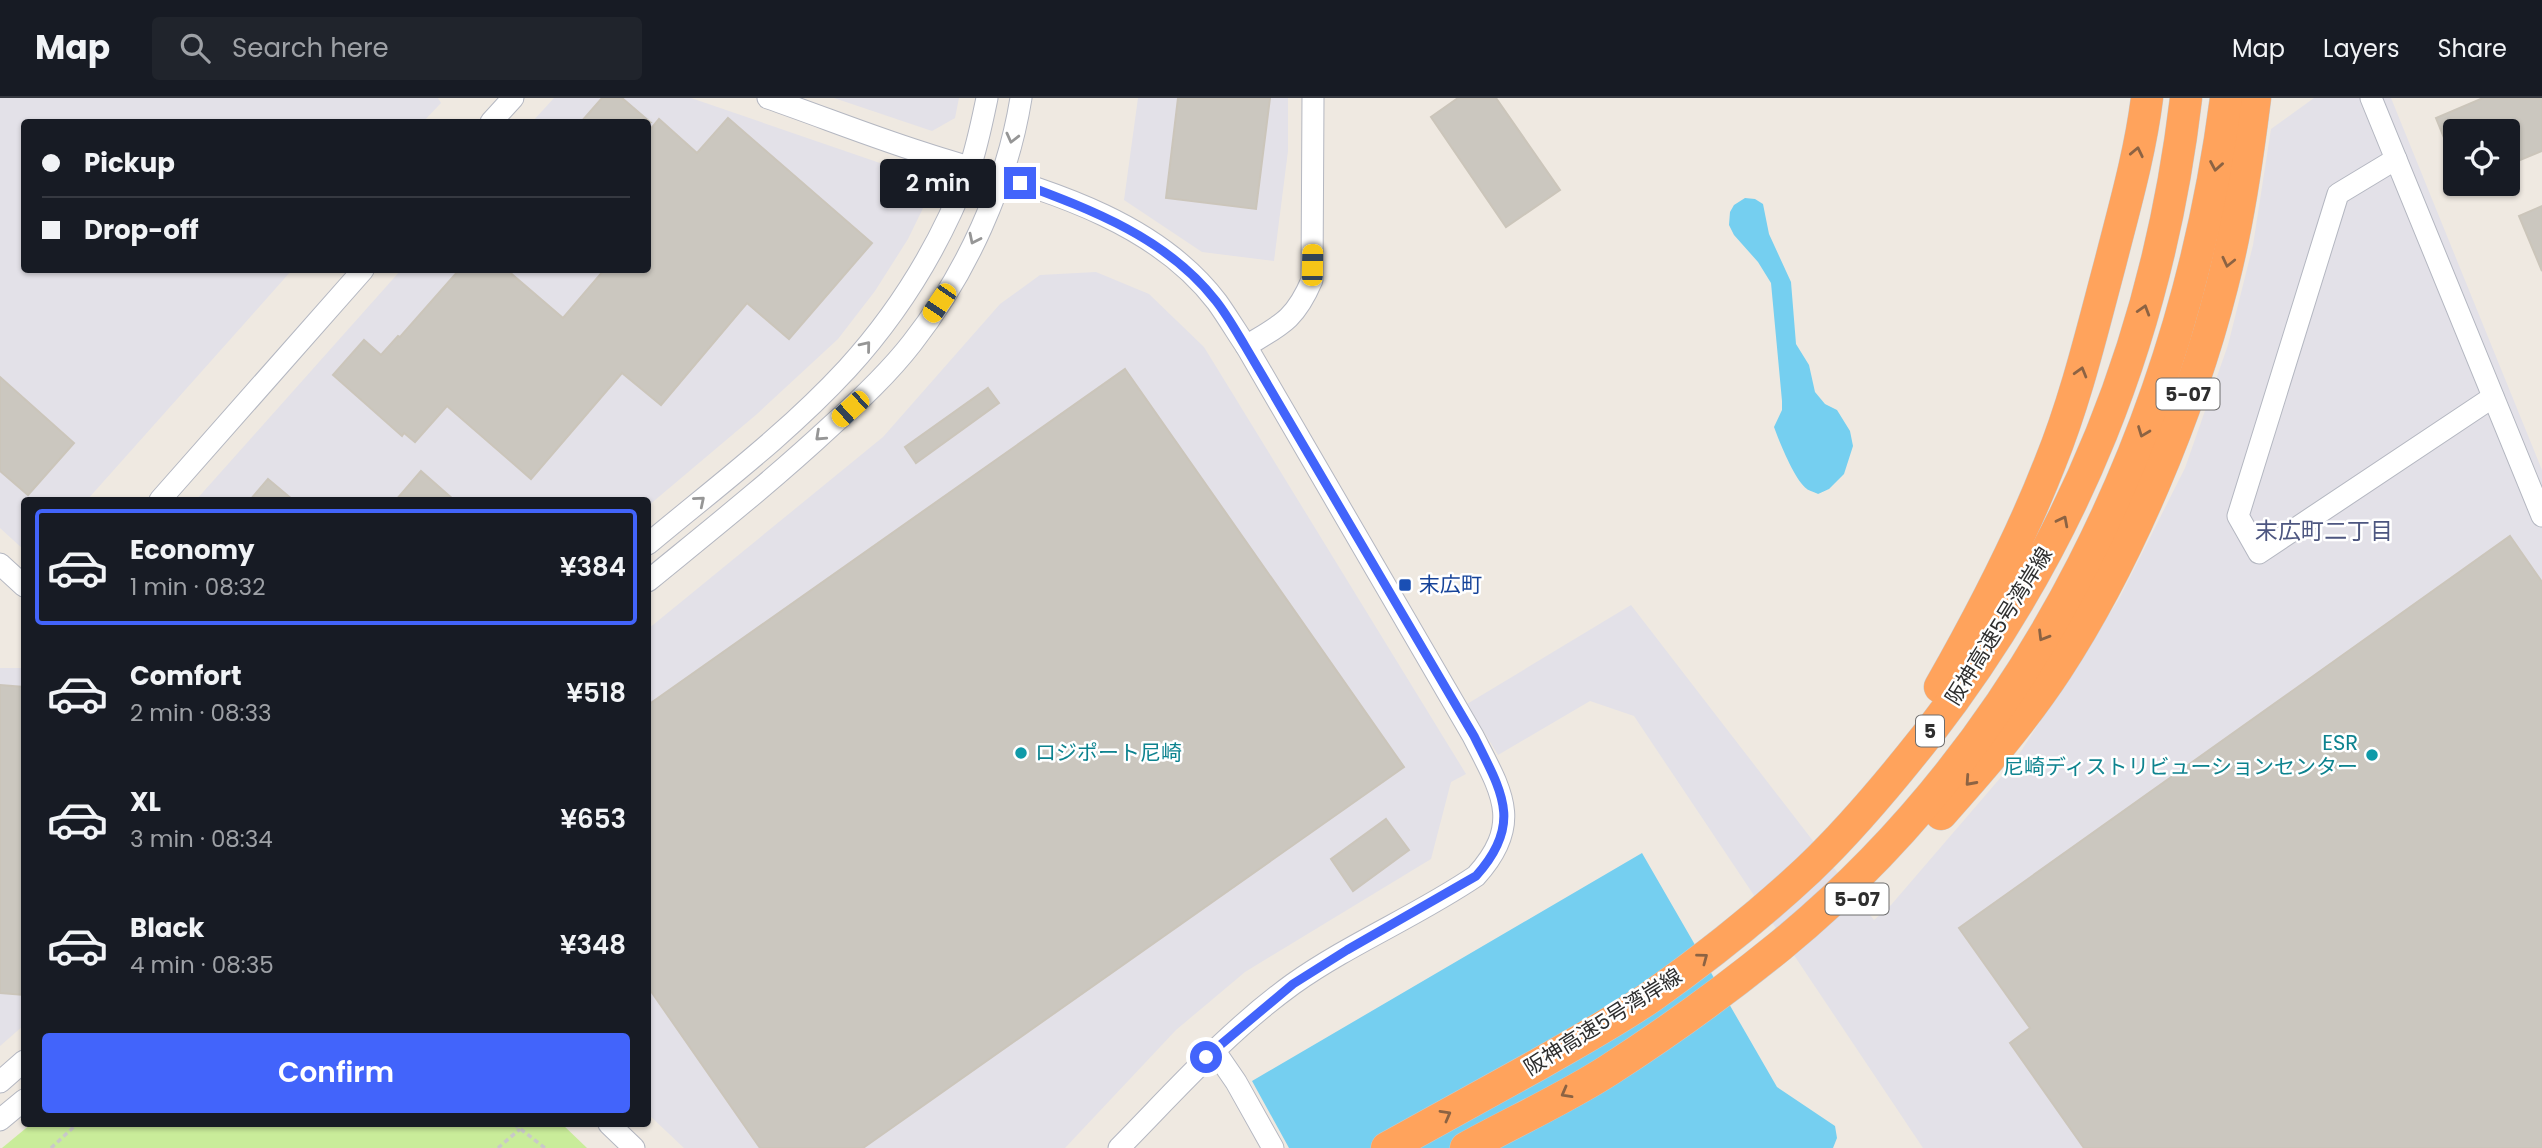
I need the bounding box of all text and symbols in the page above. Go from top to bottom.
search box [152,17,642,80]
text: Map [35,24,110,71]
icon: search [176,29,214,67]
text: Search here [232,30,389,66]
text: Map [2232,32,2285,65]
text: Layers [2323,32,2399,65]
text: Share [2437,32,2507,65]
map controls [2443,119,2520,196]
button: locate [2443,119,2520,196]
one-way arrow [1006,131,1020,143]
text: Pickup [84,145,175,181]
one-way arrow [2129,146,2144,158]
callout: 2 min [880,158,996,208]
one-way arrow [2209,160,2224,172]
text: 2 min [906,167,970,199]
route end [1004,167,1036,199]
text: Drop-off [84,212,199,248]
one-way arrow [968,232,982,244]
car [1302,244,1323,286]
one-way arrow [2221,256,2236,268]
car [919,280,960,326]
one-way arrow [2136,304,2151,316]
one-way arrow [858,341,870,354]
one-way arrow [2072,366,2087,378]
road number: 5-07 [2156,378,2220,410]
car [828,387,873,431]
one-way arrow [2137,425,2151,437]
one-way arrow [815,428,828,441]
one-way arrow [692,497,705,509]
district label: 末広町二丁目 [2255,515,2393,547]
one-way arrow [2054,516,2068,529]
text: Economy [130,532,254,568]
icon: car [46,536,109,599]
street label: 阪神高速5号湾岸線 [1938,541,2059,710]
text: ¥384 [560,549,626,585]
place label: 末広町 [1419,570,1482,599]
text: 1 min · 08:32 [130,571,265,603]
marker: 末広町 [1397,577,1413,593]
one-way arrow [2038,628,2051,641]
text: Comfort [130,658,242,694]
icon: car [46,662,109,725]
text: ¥518 [567,675,626,711]
text: 2 min · 08:33 [130,697,272,729]
road number: 5 [1916,716,1944,746]
place label: ESR 尼崎ディストリビューションセンター [2003,728,2358,781]
place label: ロジポート尼崎 [1035,738,1182,767]
marker: ロジポート尼崎 [1013,745,1029,761]
marker: ESR 尼崎ディストリビューションセンター [2364,747,2380,763]
one-way arrow [1966,772,1978,785]
text: XL [130,784,161,820]
icon: car [46,788,109,851]
text: ¥653 [561,801,626,837]
text: 3 min · 08:34 [130,823,273,855]
road number: 5-07 [1826,884,1888,914]
text: Black [130,910,204,946]
icon: car [46,914,109,977]
text: ¥348 [560,927,626,963]
text: 4 min · 08:35 [130,949,274,981]
one-way arrow [1695,953,1708,966]
street label: 阪神高速5号湾岸線 [1518,961,1687,1082]
button: Confirm [42,1033,630,1113]
route start [1190,1041,1222,1073]
one-way arrow [1561,1085,1574,1098]
one-way arrow [1439,1110,1452,1123]

